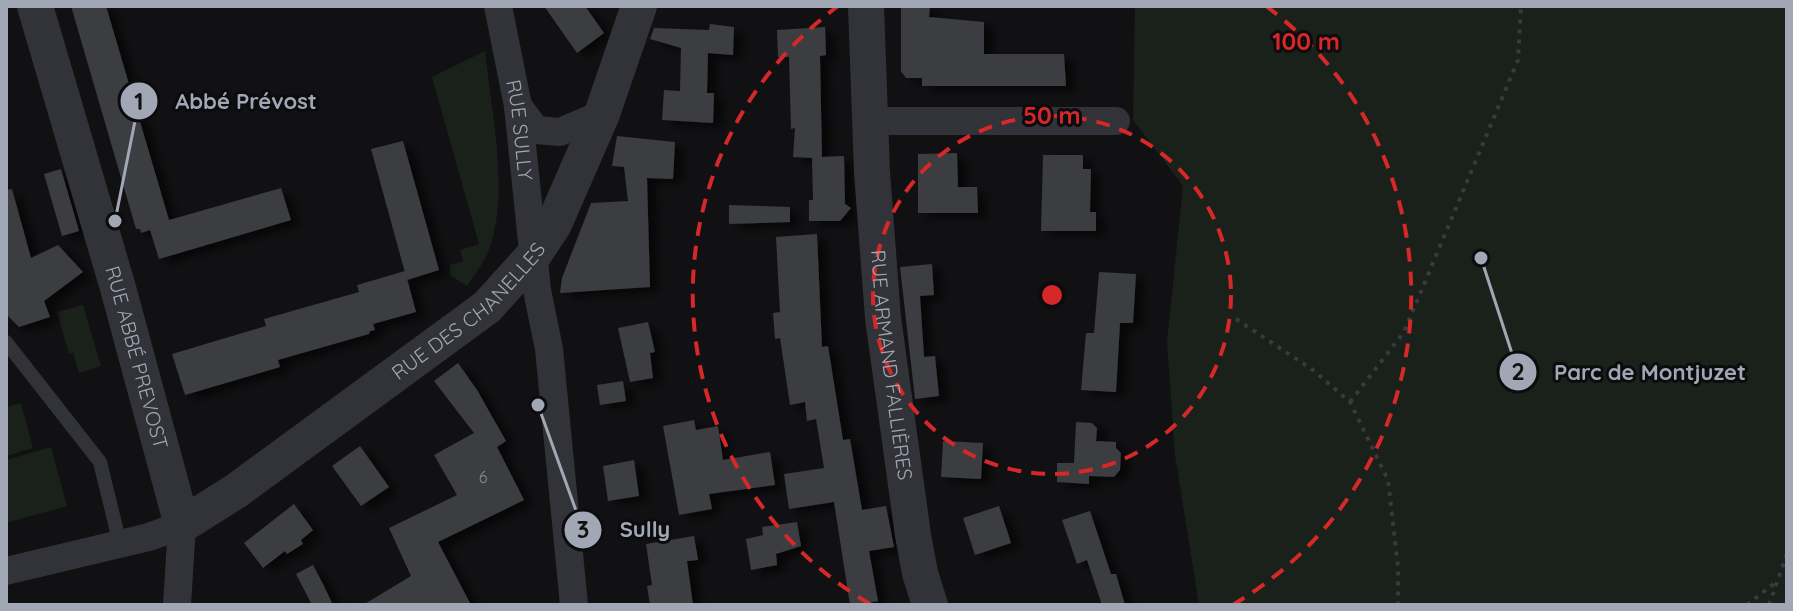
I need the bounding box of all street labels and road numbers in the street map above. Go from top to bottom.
street label: RUE SULLY [501,77,539,181]
street label: RUE DES CHANELLES [387,238,550,385]
street label: RUE ARMAND FALLIÈRES [866,249,918,482]
street label: RUE ABBÉ PREVOST [100,263,174,452]

